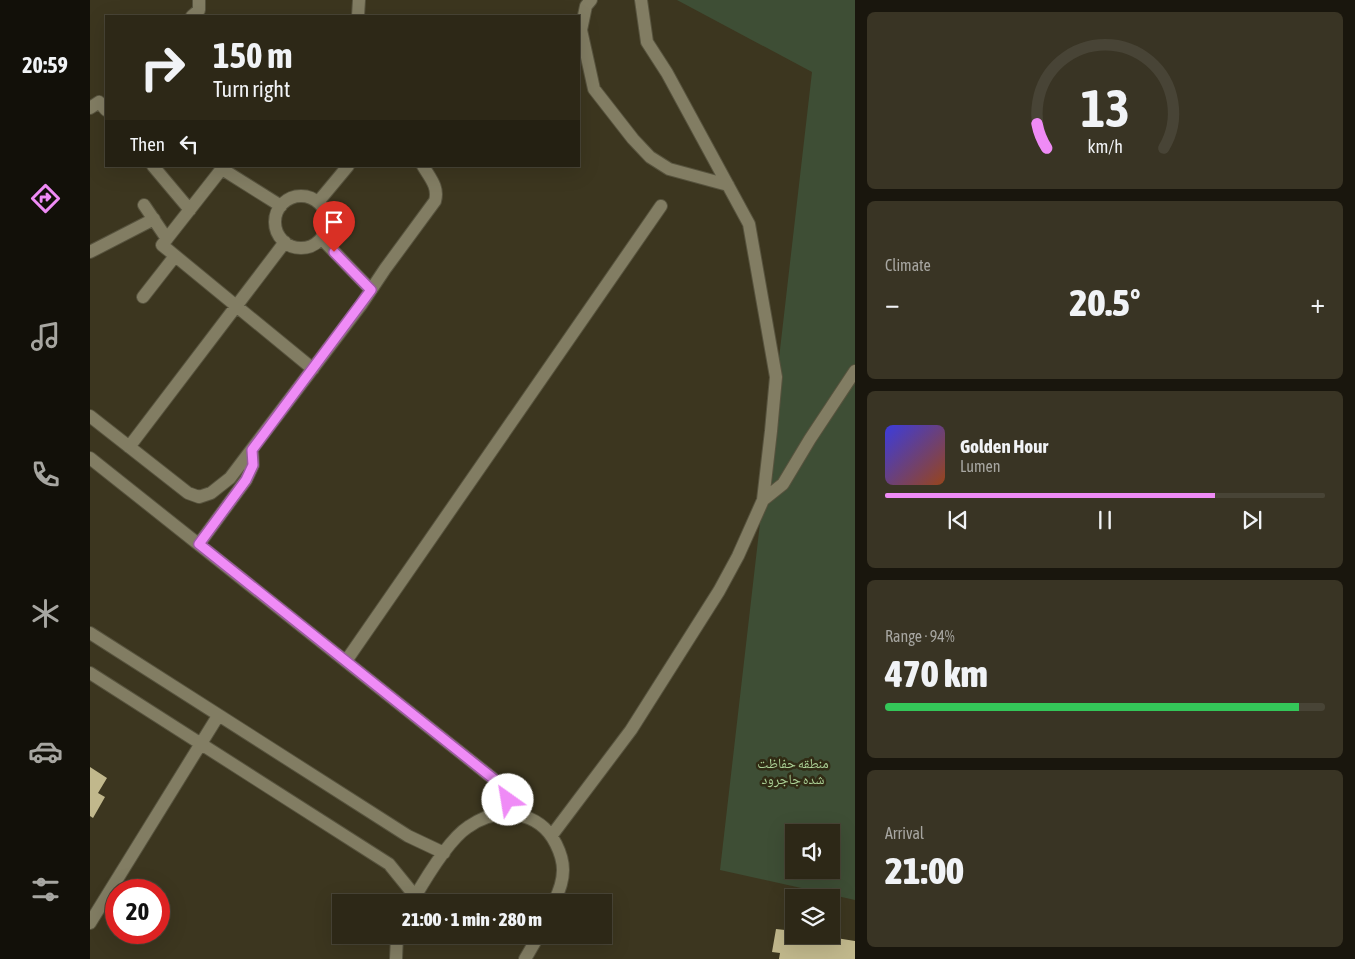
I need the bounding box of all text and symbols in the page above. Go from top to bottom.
icon: right [130,35,195,100]
text: 150 m [213,35,292,75]
text: 20:59 [22,52,68,78]
text: Turn right [213,76,290,102]
text: 13 [1081,78,1129,138]
icon: left [175,130,203,158]
text: Then [130,133,165,155]
text: km/h [1087,136,1123,157]
icon: directions [28,181,63,216]
pin [313,201,355,252]
icon: arrive [320,208,348,236]
text: Climate [885,256,931,274]
text: 20.5° [1070,281,1140,324]
text: − [885,287,900,319]
text: + [1310,287,1325,319]
icon: music [28,319,63,354]
text: Golden Hour [960,435,1048,457]
icon: phone [28,457,63,492]
text: Lumen [960,457,1000,475]
icon: previous [944,506,972,534]
icon: pause [1091,506,1119,534]
icon: next [1238,506,1266,534]
icon: climate [28,596,63,631]
text: Range · 94% [885,627,955,645]
text: 470 km [885,652,988,695]
icon: car [28,734,63,769]
park label: منطقه حفاظت شده جاجرود [757,755,829,788]
position arrow [481,773,533,825]
map controls [785,824,840,944]
button: sound [785,824,840,879]
text: Arrival [885,824,924,842]
text: 21:00 [885,849,964,892]
icon: filters [28,872,63,907]
speed limit sign: 20 [105,879,170,944]
button: layers [785,889,840,944]
text: 21:00 · 1 min · 280 m [402,908,542,930]

